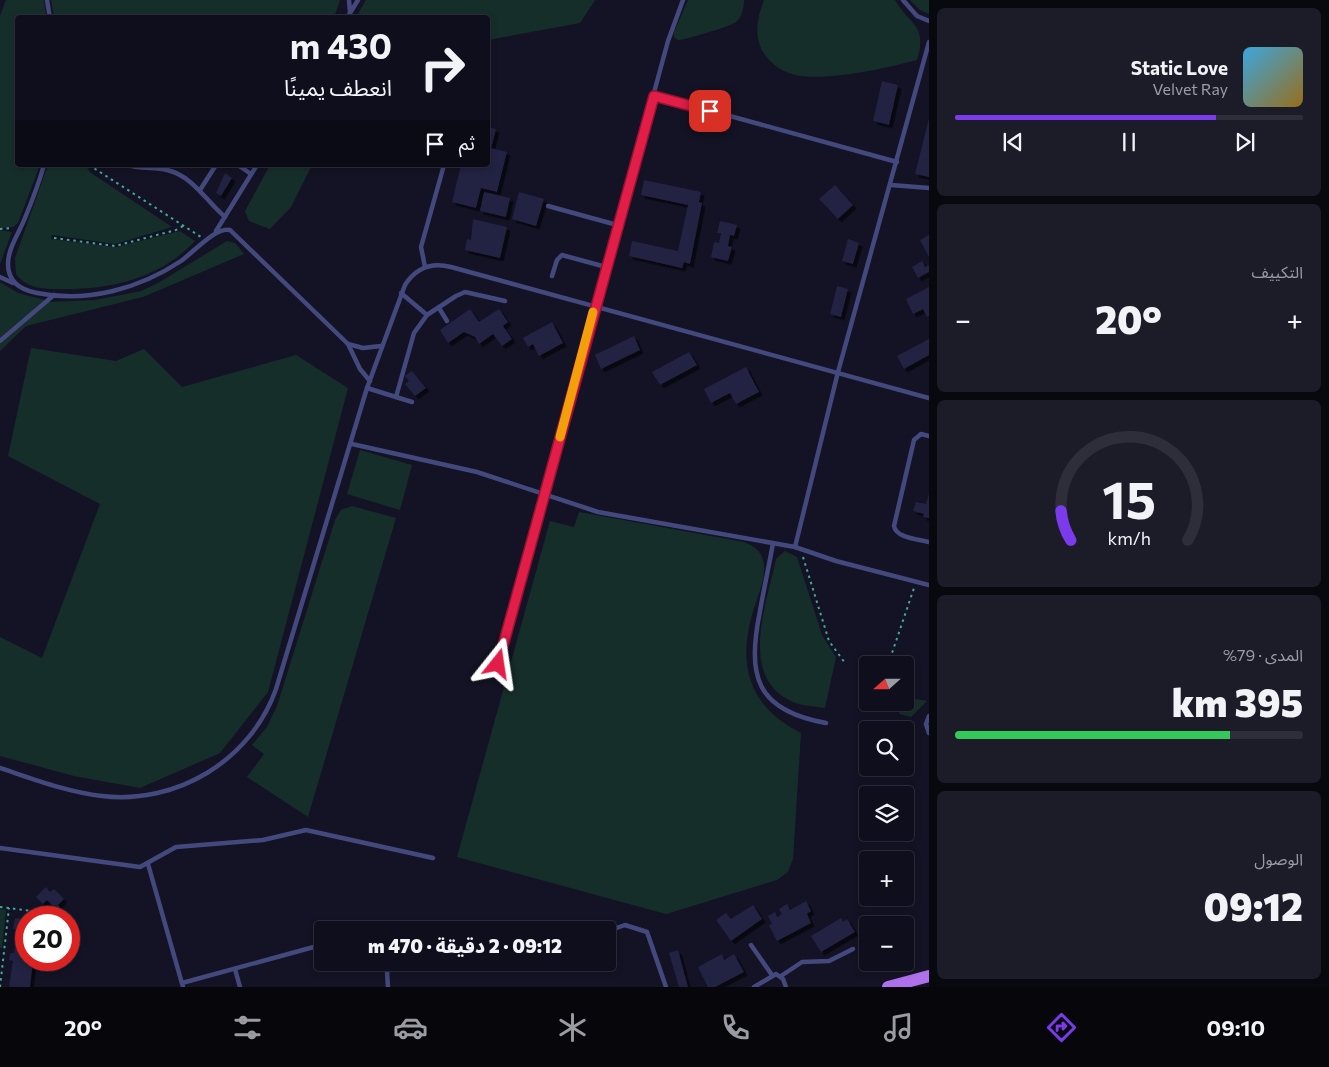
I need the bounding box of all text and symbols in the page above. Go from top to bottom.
text: 430 m [290,23,392,66]
icon: right [410,35,475,100]
text: Static Love [1131,56,1228,79]
text: انعطف يمينًا [284,74,392,101]
text: Velvet Ray [1153,79,1228,98]
pin [689,90,731,132]
icon: arrive [696,97,724,125]
icon: previous [999,128,1027,156]
icon: pause [1115,128,1143,156]
icon: next [1231,128,1259,156]
icon: arrive [421,130,449,158]
text: ثم [459,131,475,154]
text: التكييف [1251,262,1303,281]
text: 20° [1095,295,1162,342]
text: − [955,302,971,336]
text: + [1287,302,1303,336]
text: 15 [1102,466,1156,530]
text: km/h [1107,527,1151,549]
position arrow [471,637,523,689]
text: المدى · 79% [1223,645,1303,664]
north arrow [859,656,914,711]
map controls [859,656,914,971]
text: 395 km [1172,678,1303,725]
button: search [859,721,914,776]
button: layers [859,786,914,841]
text: الوصول [1254,849,1303,868]
button: + [859,851,914,906]
text: 09:12 [1204,882,1303,929]
speed limit sign: 20 [15,906,80,971]
button: − [859,916,914,971]
text: 09:12 · 2 دقيقة · 470 m [368,934,562,957]
icon: filters [230,1010,265,1045]
icon: car [393,1010,428,1045]
icon: climate [555,1010,590,1045]
icon: phone [718,1010,753,1045]
icon: music [881,1010,916,1045]
icon: directions [1044,1010,1079,1045]
text: 20° [64,1014,102,1041]
text: 09:10 [1207,1014,1265,1041]

